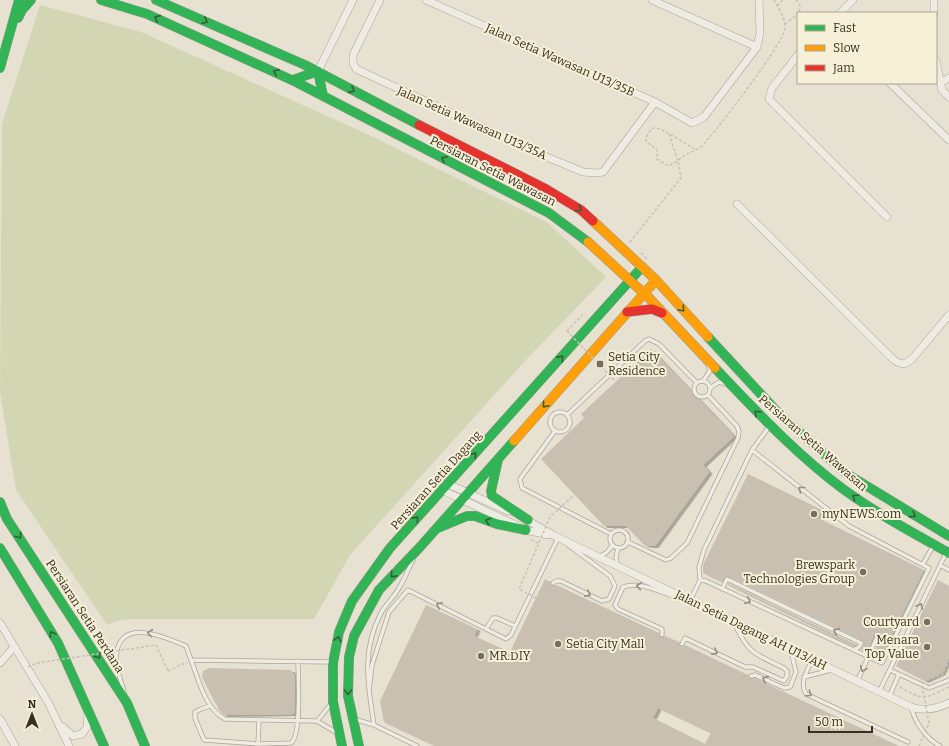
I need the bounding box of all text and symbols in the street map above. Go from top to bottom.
legend [797,12,937,84]
one-way arrow [154,15,161,23]
one-way arrow [201,16,208,24]
street label: Jalan Setia Wawasan U13/35B [482,20,637,99]
text: Fast [833,21,857,35]
text: Slow [833,41,860,55]
text: Jam [832,61,855,75]
one-way arrow [272,69,280,77]
street label: Jalan Setia Wawasan U13/35A [394,83,549,163]
one-way arrow [348,85,355,92]
street label: Persiaran Setia Wawasan [428,133,559,209]
one-way arrow [441,156,449,164]
one-way arrow [574,204,581,211]
one-way arrow [678,304,685,311]
place label: Setia City Residence [608,350,665,378]
one-way arrow [556,355,563,362]
marker: Setia City Residence [595,359,605,369]
street label: Persiaran Setia Wawasan [756,392,871,494]
one-way arrow [543,400,550,407]
one-way arrow [754,410,762,418]
street label: Persiaran Setia Dagang [388,427,484,532]
one-way arrow [469,452,476,459]
one-way arrow [798,486,805,493]
one-way arrow [853,495,860,502]
place label: myNEWS.com [822,507,902,521]
marker: myNEWS.com [809,509,819,519]
one-way arrow [909,511,916,518]
one-way arrow [412,516,419,524]
one-way arrow [485,517,492,526]
one-way arrow [14,532,21,539]
street label: Persiaran Setia Perdana [43,557,127,676]
place label: Brewspark Technologies Group [744,558,855,586]
marker: Brewspark Technologies Group [858,567,868,577]
one-way arrow [390,570,398,578]
one-way arrow [636,582,642,591]
street label: Jalan Setia Dagang AH U13/AH [672,587,829,673]
one-way arrow [584,589,591,597]
one-way arrow [744,596,752,604]
one-way arrow [436,602,443,610]
one-way arrow [915,603,923,611]
place label: Courtyard [863,615,919,629]
marker: Courtyard [922,617,932,627]
one-way arrow [833,628,840,636]
one-way arrow [147,629,153,638]
one-way arrow [50,631,57,638]
place label: Menara Top Value [865,633,919,661]
one-way arrow [333,635,341,642]
place label: Setia City Mall [566,637,645,651]
marker: Setia City Mall [553,639,563,649]
marker: Menara Top Value [922,642,932,652]
one-way arrow [710,648,718,655]
place label: MR.DIY [489,649,531,663]
marker: MR.DIY [476,651,486,661]
one-way arrow [93,652,100,659]
one-way arrow [860,665,868,673]
one-way arrow [761,676,769,684]
one-way arrow [344,689,353,695]
one-way arrow [805,689,812,696]
north arrow [12,694,52,734]
text: N [28,698,37,711]
scale bar [809,708,872,734]
text: 50 m [815,715,844,729]

